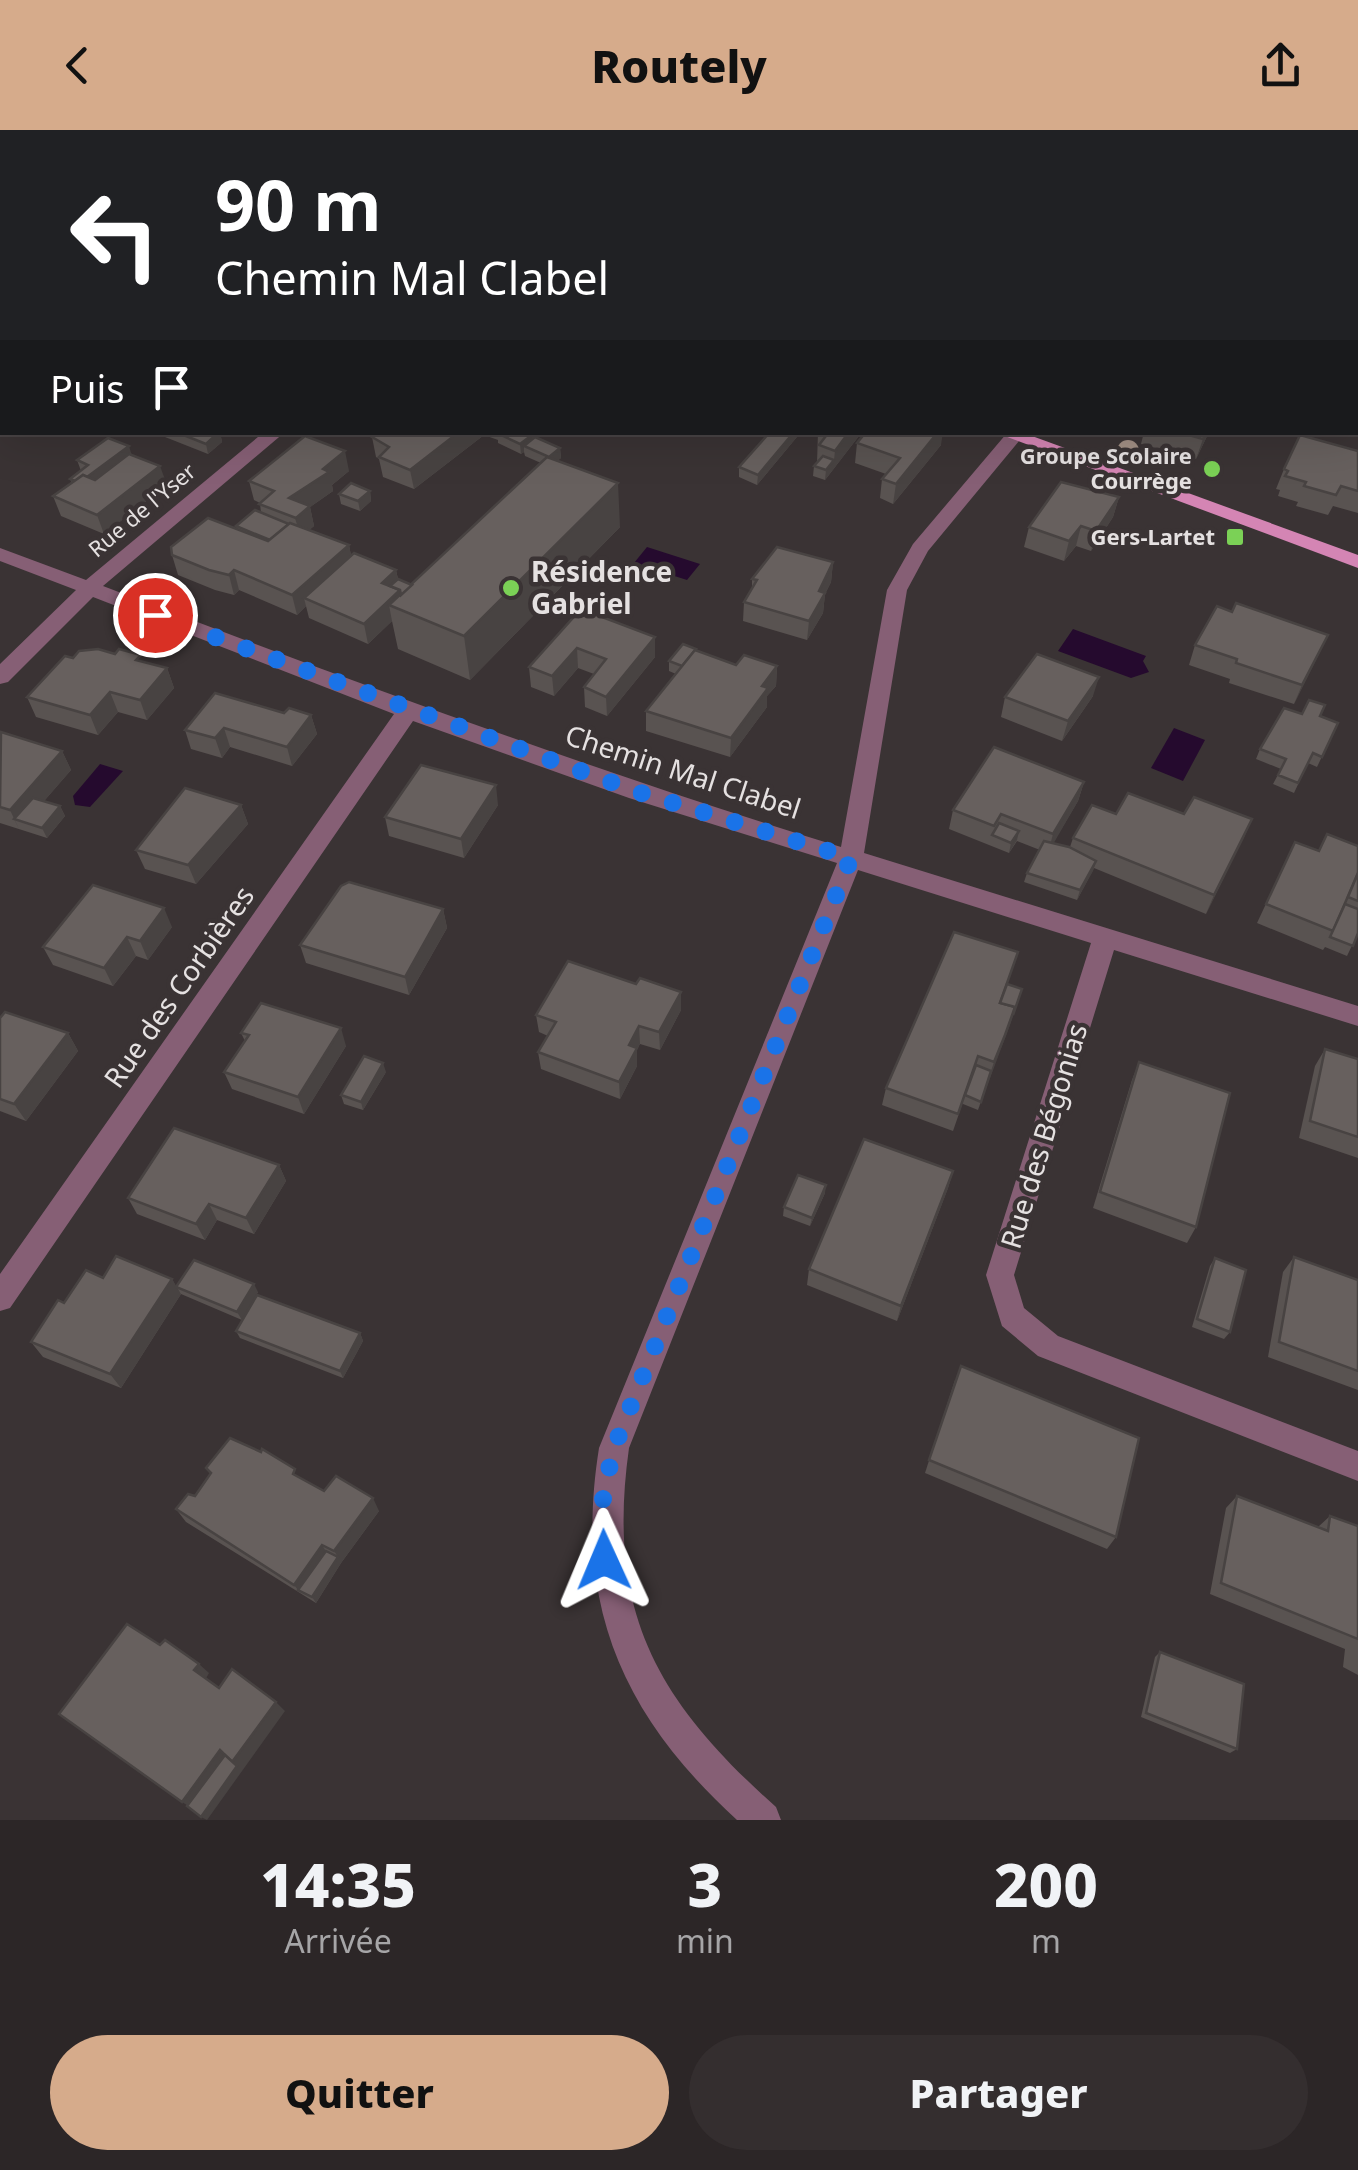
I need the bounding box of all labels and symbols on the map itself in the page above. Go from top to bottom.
place label: Groupe Scolaire Courrège [1020,440,1192,495]
street label: Rue de l'Yser [81,455,201,563]
marker: Groupe Scolaire Courrège [1201,458,1223,480]
place label: Gers-Lartet [1090,521,1215,551]
marker: Gers-Lartet [1224,526,1246,548]
place label: Résidence Gabriel [531,552,672,622]
pin [113,573,198,658]
marker: Résidence Gabriel [500,577,522,599]
street label: Chemin Mal Clabel [561,715,806,827]
street label: Rue des Corbières [94,878,262,1095]
street label: Rue des Bégonias [991,1019,1095,1253]
position arrow [552,1508,656,1612]

